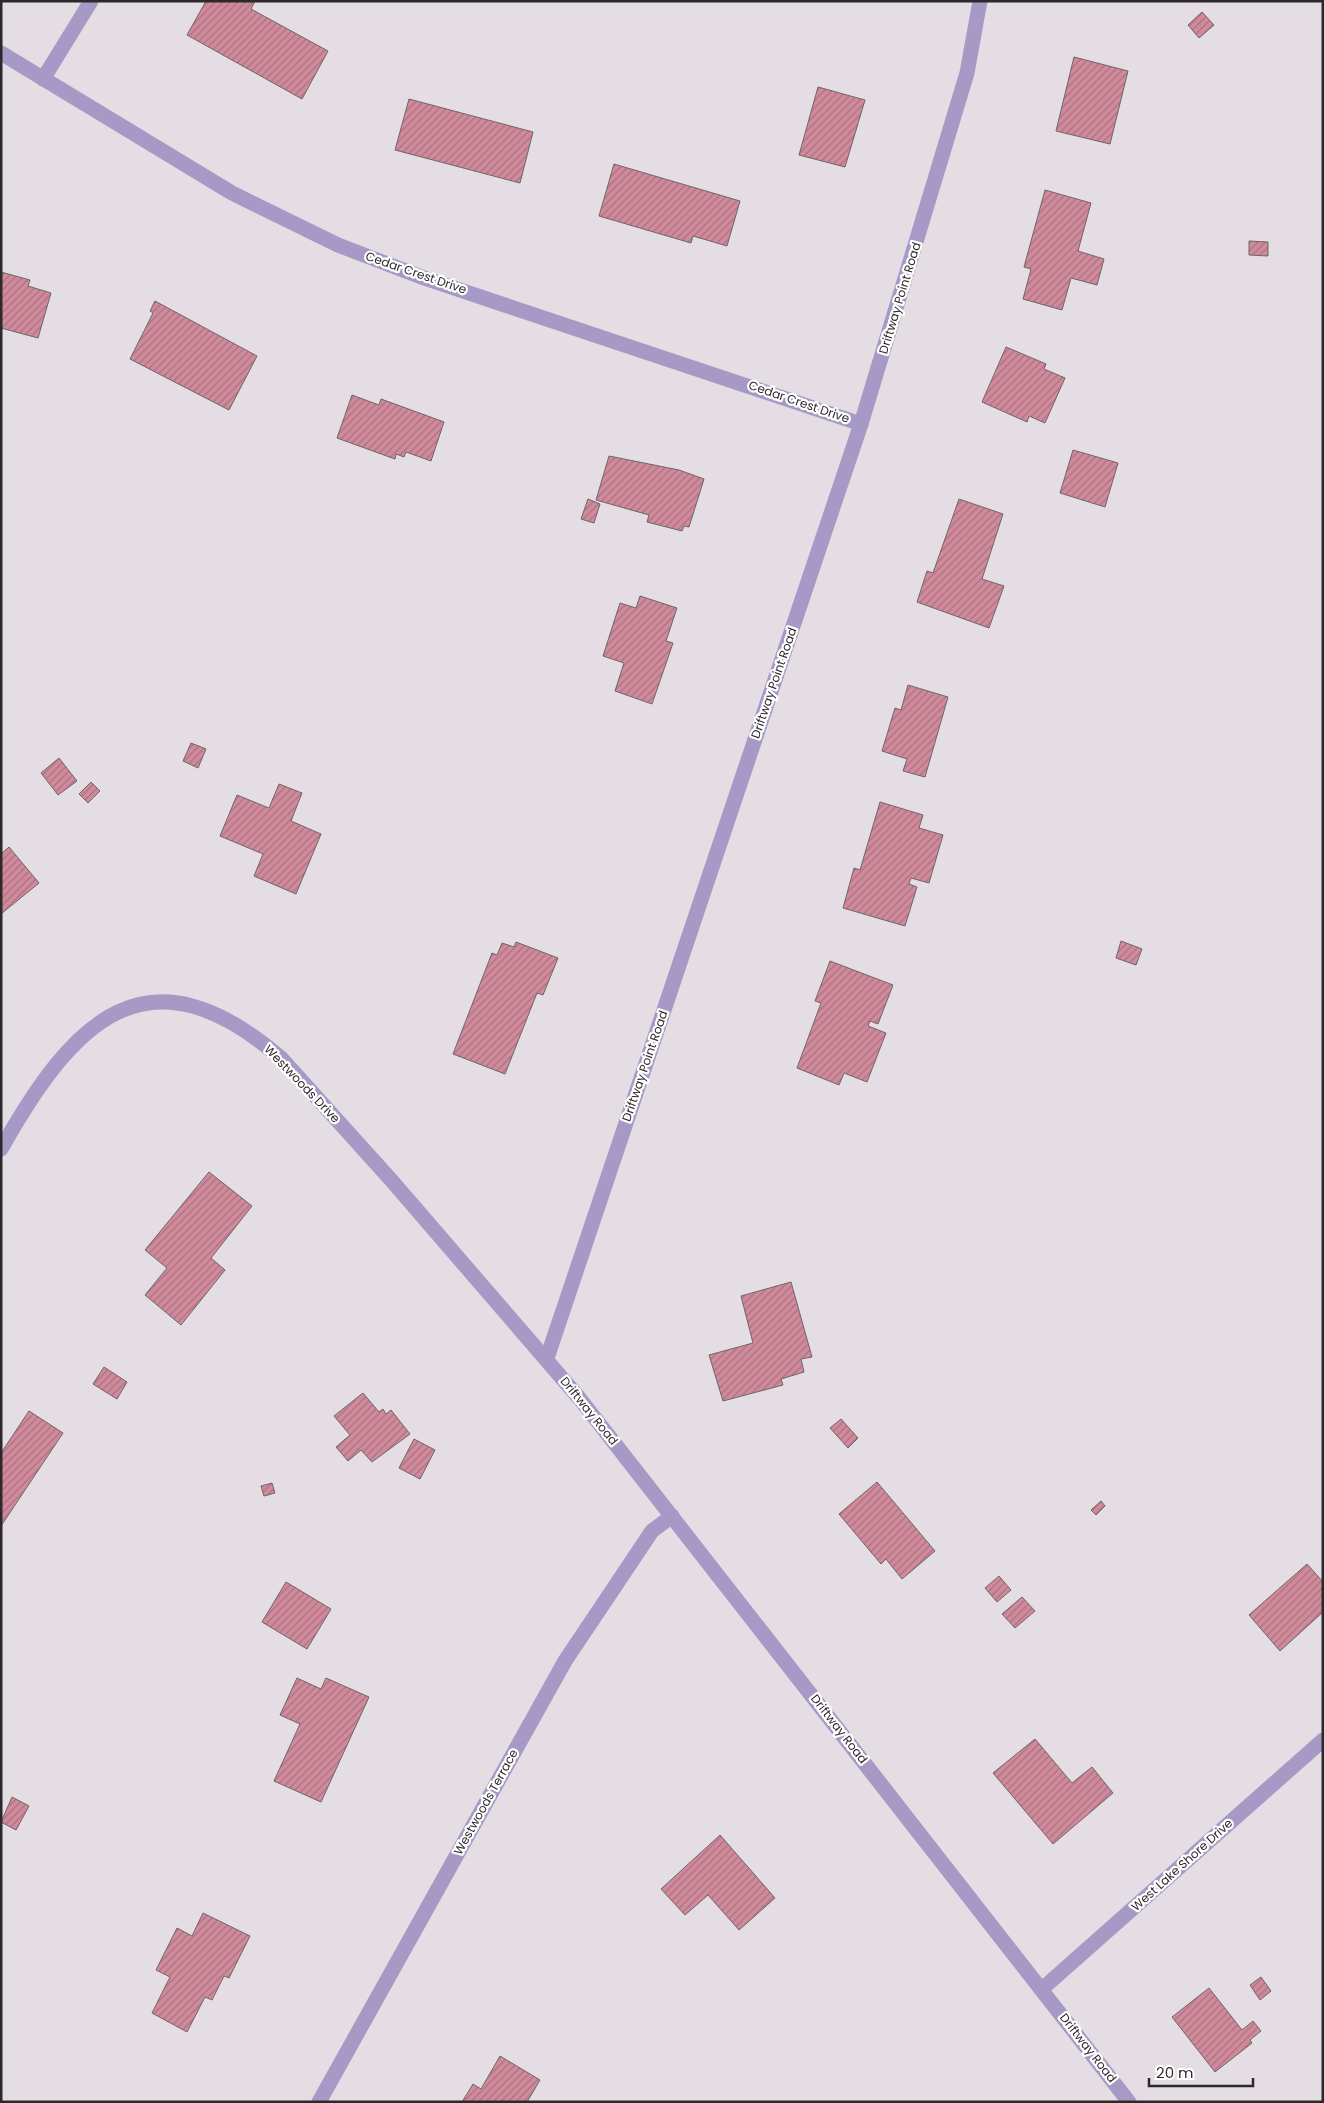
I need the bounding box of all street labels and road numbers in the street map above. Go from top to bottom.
street label: Driftway Point Road [874,240,925,356]
street label: Cedar Crest Drive [363,247,469,298]
street label: Cedar Crest Drive [746,376,852,427]
street label: Driftway Point Road [747,625,800,741]
street label: Driftway Point Road [618,1008,671,1124]
street label: Westwoods Drive [261,1041,344,1126]
street label: Driftway Road [557,1373,622,1448]
street label: Driftway Road [807,1691,872,1767]
street label: Westwoods Terrace [449,1746,522,1858]
street label: West Lake Shore Drive [1127,1815,1236,1915]
street label: Driftway Road [1056,2010,1121,2086]

